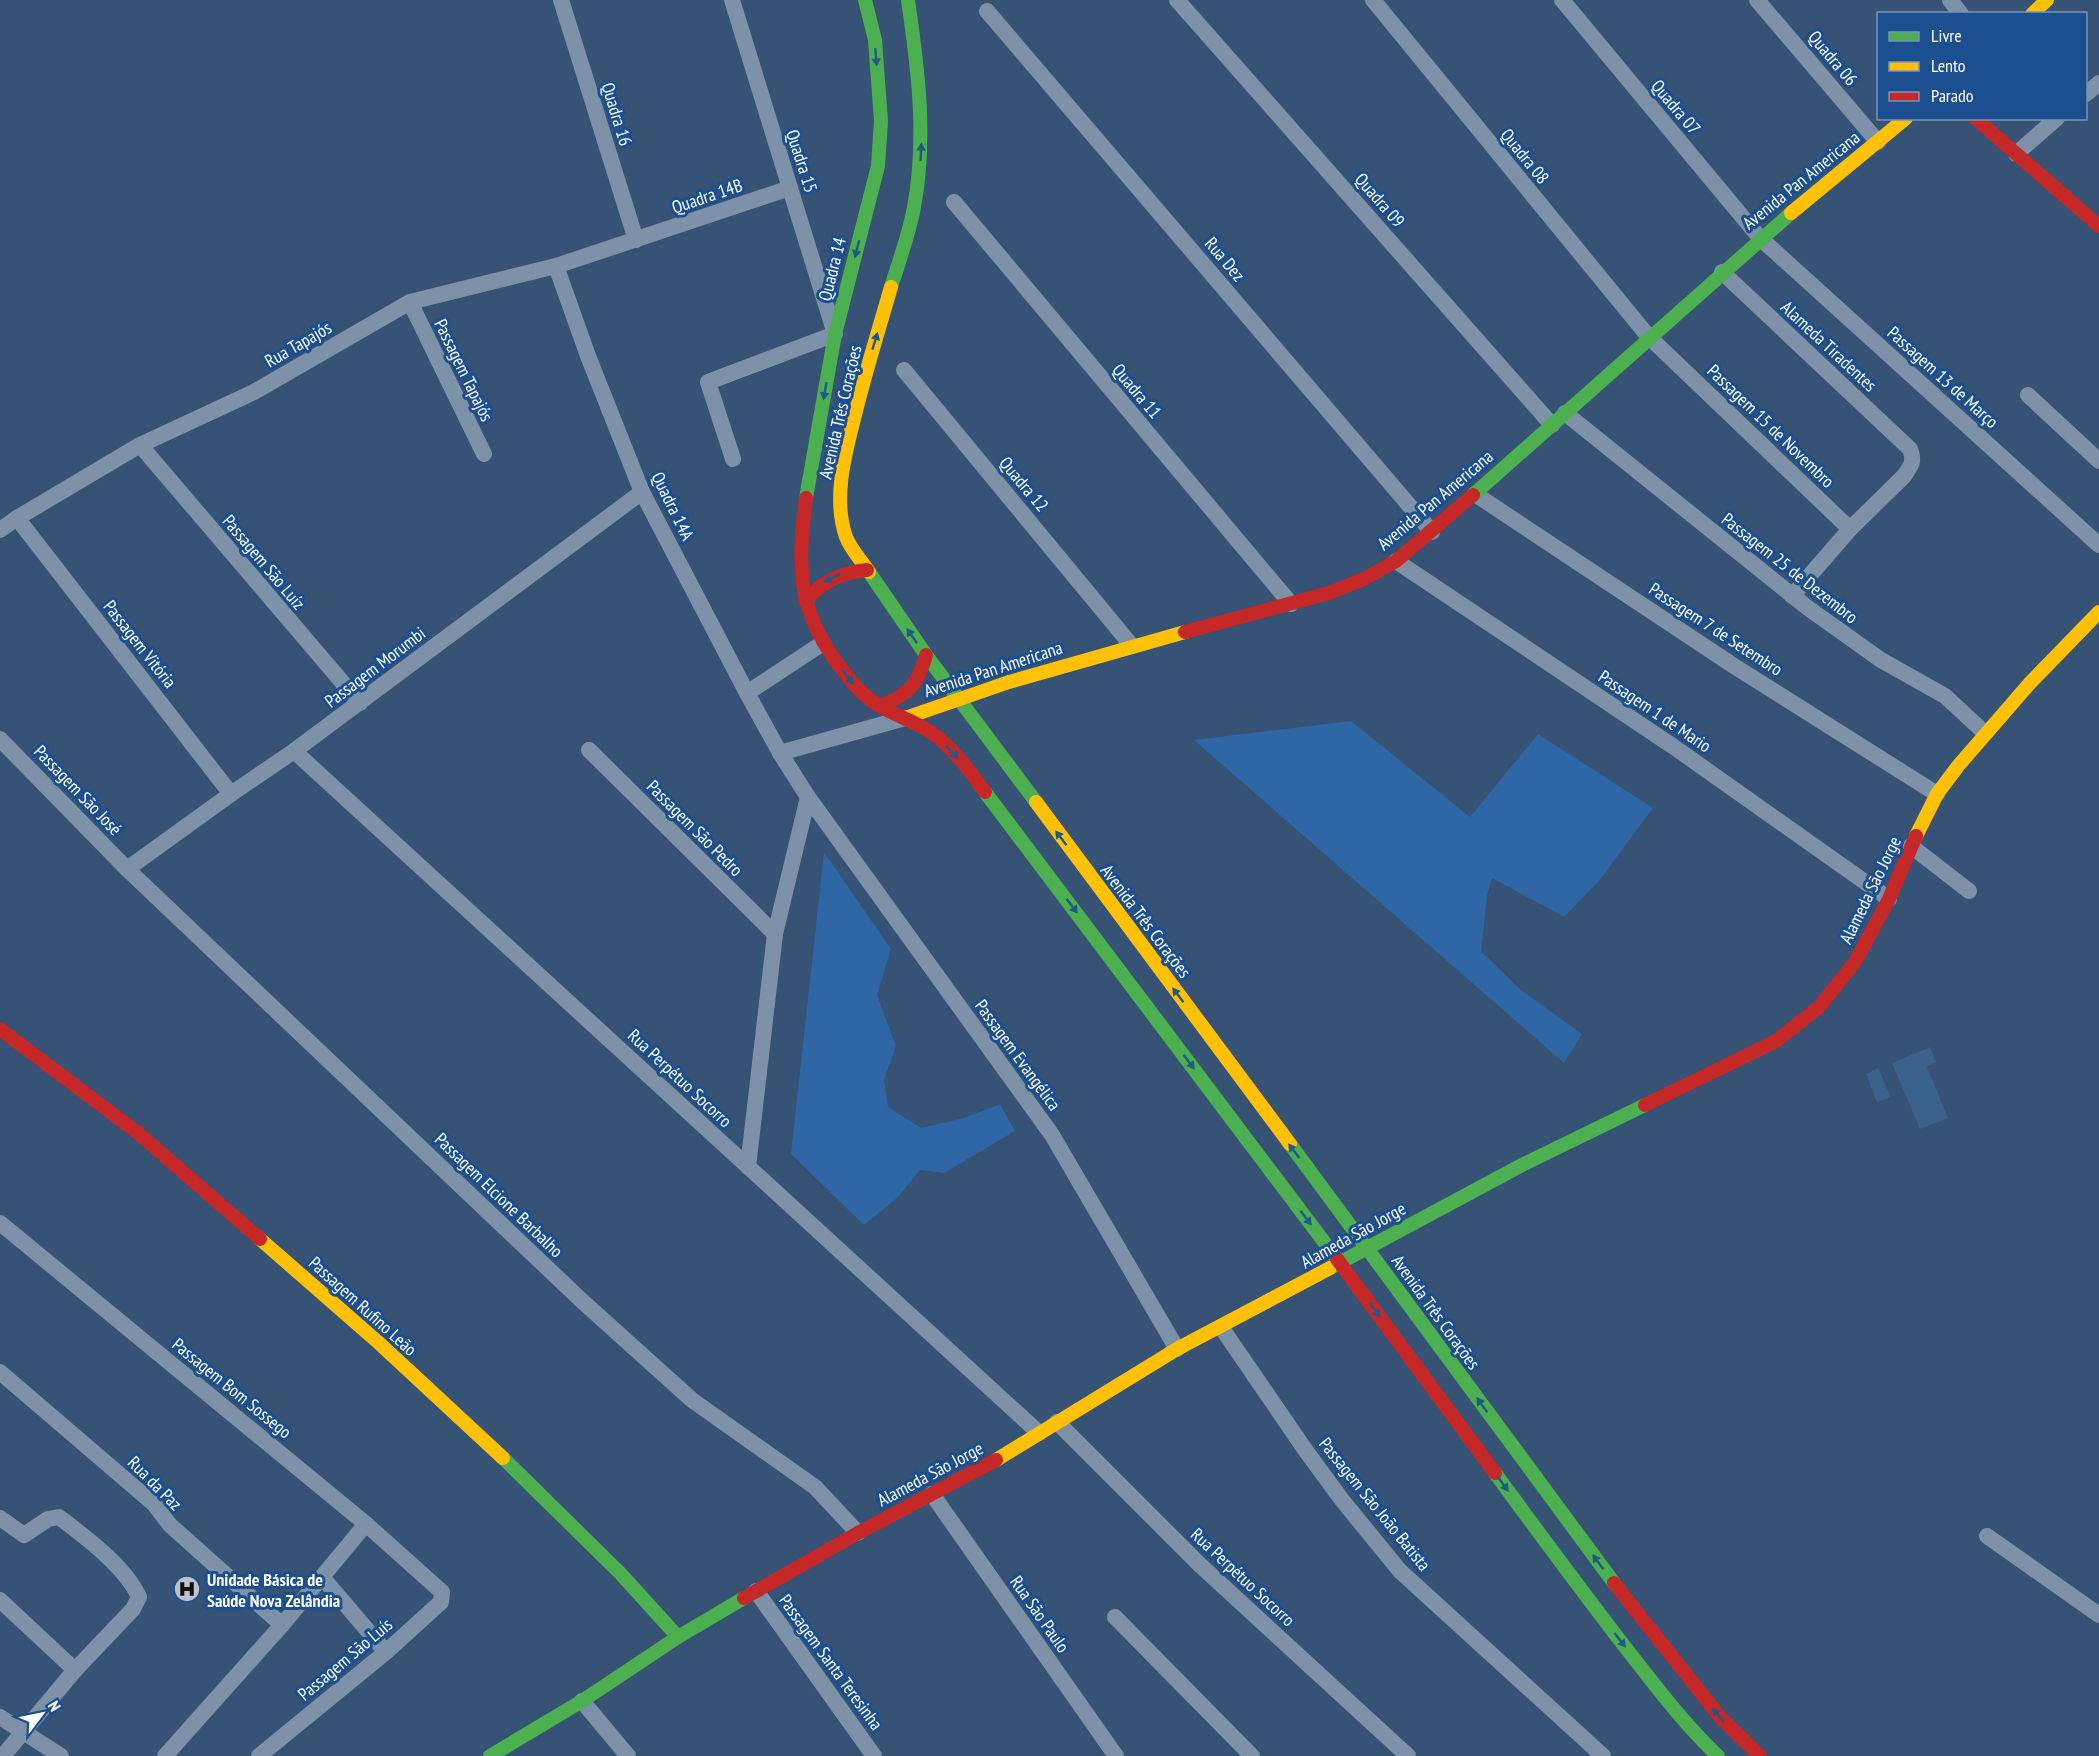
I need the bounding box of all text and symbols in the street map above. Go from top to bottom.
legend [1877,12,2087,120]
text: Livre [1931,24,1962,47]
street label: Quadra 06 [1803,26,1863,90]
one-way arrow [871,48,881,67]
text: Lento [1931,54,1966,77]
street label: Quadra 07 [1646,75,1706,139]
street label: Quadra 16 [597,80,637,148]
text: Parado [1931,84,1974,107]
street label: Quadra 08 [1496,124,1554,188]
street label: Avenida Pan Americana [1738,126,1864,234]
street label: Quadra 15 [781,127,823,195]
one-way arrow [916,142,925,161]
street label: Quadra 09 [1350,168,1410,232]
street label: Quadra 14B [669,173,745,219]
street label: Rua Dez [1200,232,1250,286]
street label: Quadra 14 [813,235,851,303]
one-way arrow [851,240,861,258]
street label: Alameda Tiradentes [1776,296,1882,396]
street label: Passagem Tapajós [429,315,499,425]
street label: Rua Tapajós [260,316,336,372]
street label: Passagem 13 de Março [1883,321,2003,433]
one-way arrow [871,332,880,350]
street label: Avenida Três Corações [813,343,867,481]
street label: Quadra 11 [1107,359,1167,423]
street label: Passagem 15 de Novembro [1703,359,1840,493]
one-way arrow [820,382,829,401]
street label: Avenida Pan Americana [1372,445,1498,555]
street label: Quadra 12 [994,452,1054,516]
street label: Quadra 14A [647,468,700,544]
street label: Passagem 25 de Dezembro [1717,508,1863,629]
street label: Passagem São Luíz [218,510,310,614]
one-way arrow [823,573,841,583]
street label: Passagem 7 de Setembro [1645,577,1787,681]
street label: Passagem Vitória [99,595,181,693]
street label: Passagem Morumbi [320,622,430,712]
one-way arrow [907,628,918,644]
street label: Avenida Pan Americana [921,636,1065,702]
street label: Passagem 1 de Mario [1594,665,1716,757]
one-way arrow [842,668,854,684]
street label: Passagem São José [29,740,127,840]
one-way arrow [945,745,959,759]
street label: Passagem São Pedro [642,775,748,881]
one-way arrow [1056,831,1068,846]
street label: Alameda São Jorge [1834,833,1906,947]
street label: Avenida Três Corações [1096,860,1196,982]
one-way arrow [1065,899,1077,914]
one-way arrow [1172,987,1184,1003]
street label: Passagem Evangélica [970,995,1066,1115]
street label: Rua Perpétuo Socorro [623,1024,737,1132]
one-way arrow [1183,1053,1195,1069]
street label: Passagem Elcione Barbalho [430,1128,568,1262]
one-way arrow [1289,1143,1301,1158]
street label: Alameda São Jorge [1296,1197,1410,1273]
one-way arrow [1300,1210,1312,1225]
street label: Avenida Três Corações [1387,1250,1485,1374]
street label: Passagem Rufino Leão [304,1251,422,1361]
one-way arrow [1369,1302,1381,1318]
street label: Passagem Bom Sossego [168,1333,297,1443]
one-way arrow [1476,1397,1488,1413]
street label: Passagem São João Batista [1314,1433,1436,1575]
street label: Alameda São Jorge [873,1436,987,1512]
street label: Rua da Paz [123,1451,187,1515]
one-way arrow [1497,1476,1509,1492]
street label: Rua Perpétuo Socorro [1186,1523,1300,1631]
one-way arrow [1591,1554,1604,1570]
place label: Unidade Básica de Saúde Nova Zelândia [207,1568,340,1612]
street label: Rua São Paulo [1005,1571,1075,1657]
hospital icon: Unidade Básica de Saúde Nova Zelândia [172,1574,202,1604]
street label: Passagem Santa Teresinha [774,1590,888,1734]
street label: Passagem São Luís [293,1613,397,1705]
one-way arrow [1613,1633,1625,1648]
north arrow [12,1684,72,1744]
text: N [44,1697,65,1715]
one-way arrow [1712,1708,1725,1723]

